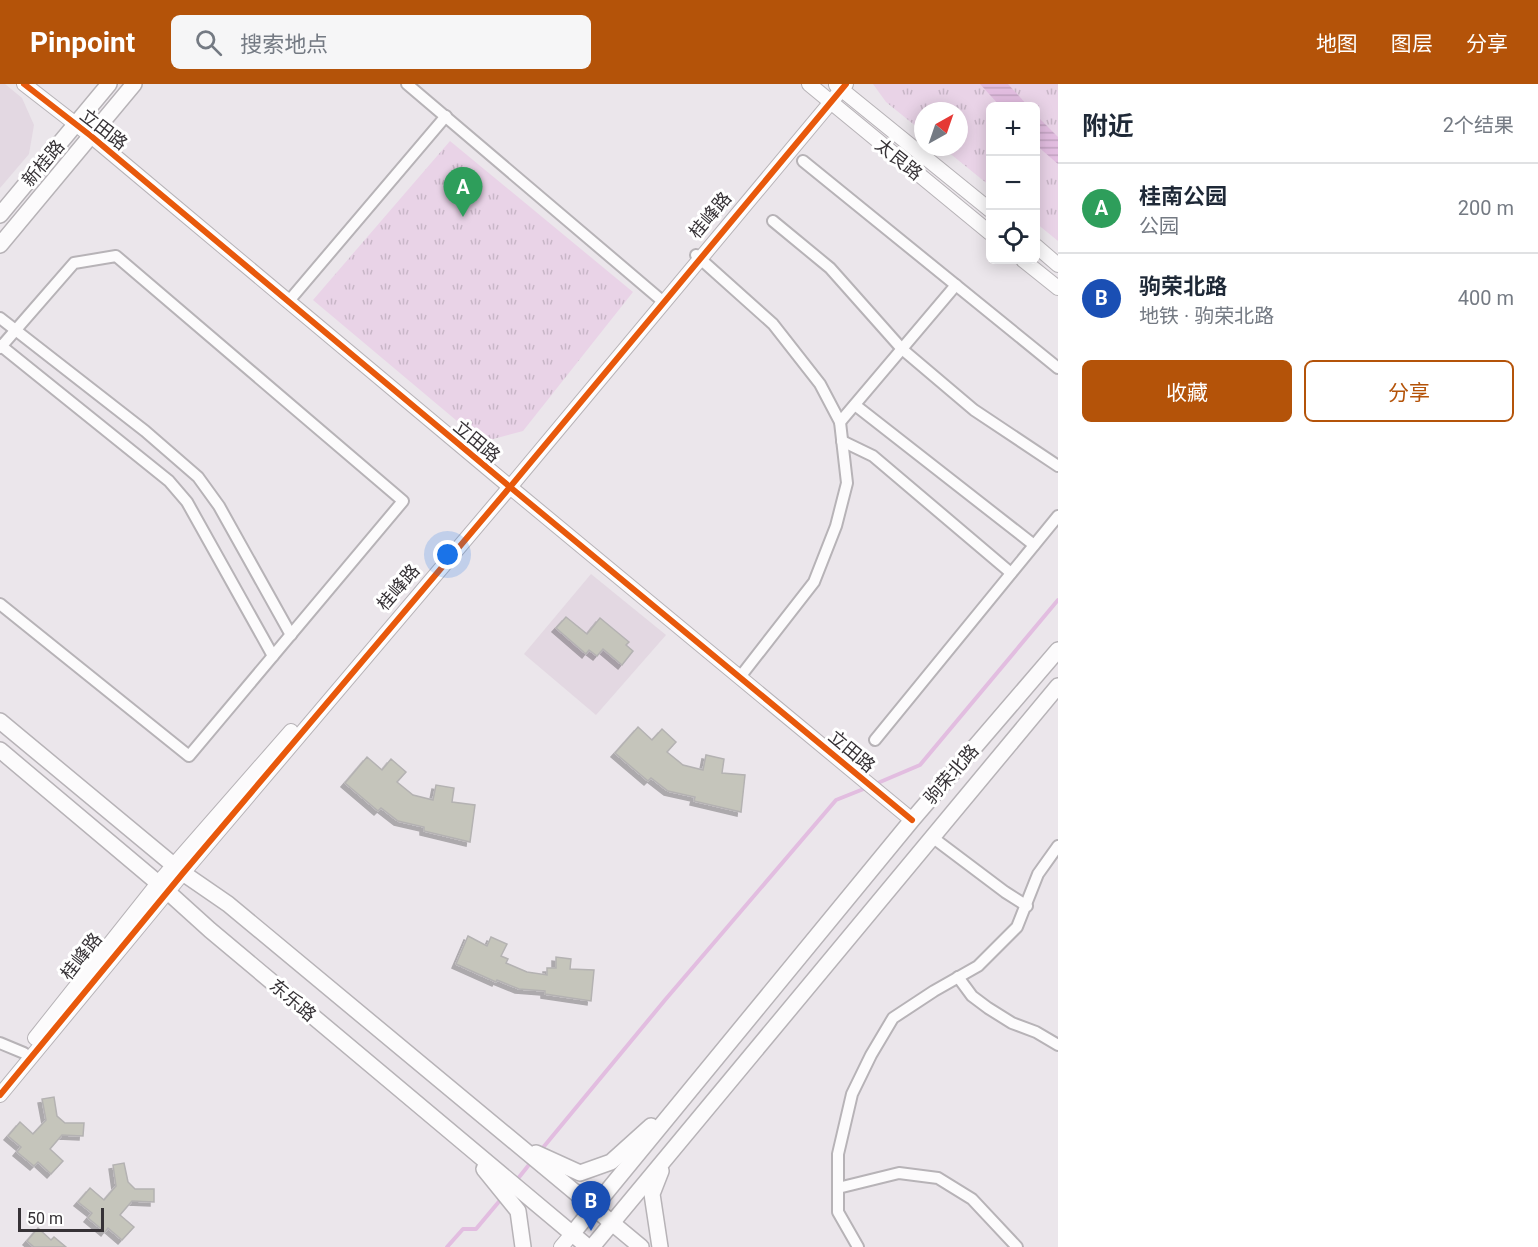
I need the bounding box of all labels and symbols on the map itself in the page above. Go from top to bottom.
north arrow [914,102,968,156]
street label: 立田路 [76,104,132,154]
street label: 太艮路 [871,134,927,184]
street label: 新桂路 [18,136,68,190]
pin: A [444,168,482,217]
street label: 桂峰路 [685,188,735,242]
street label: 立田路 [450,416,504,466]
your location [433,540,462,569]
street label: 桂峰路 [372,560,424,614]
street label: 立田路 [825,726,879,776]
street label: 驹荣北路 [919,740,983,808]
street label: 桂峰路 [56,928,106,984]
street label: 东乐路 [266,975,320,1025]
pin: B [572,1182,610,1231]
scale bar [18,1205,104,1232]

